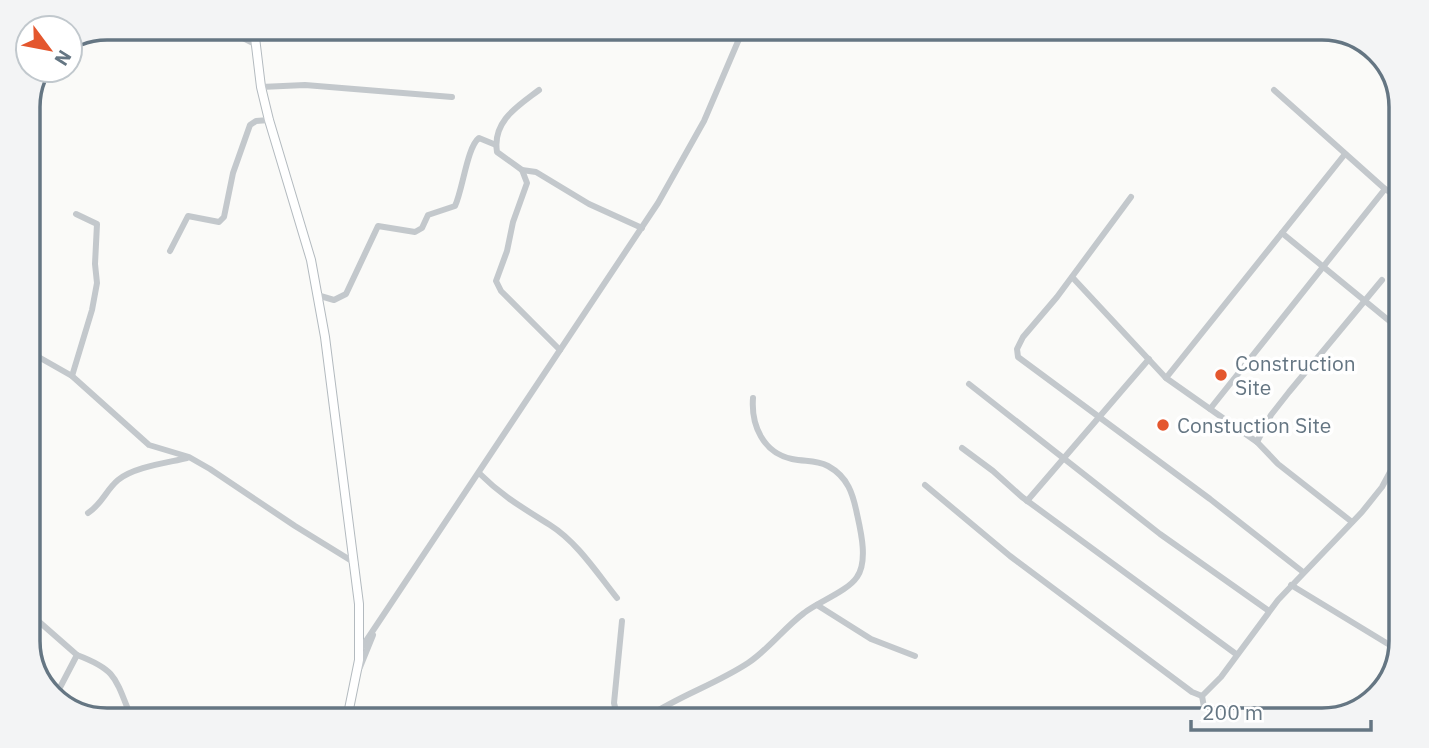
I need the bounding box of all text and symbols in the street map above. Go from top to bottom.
north arrow [14,14,84,84]
text: N [50,46,77,70]
place label: Construction Site [1235,349,1356,401]
marker: Construction Site [1213,367,1229,383]
place label: Constuction Site [1177,411,1331,439]
marker: Constuction Site [1155,417,1171,433]
scale bar [1191,688,1371,732]
text: 200 m [1202,698,1263,726]

